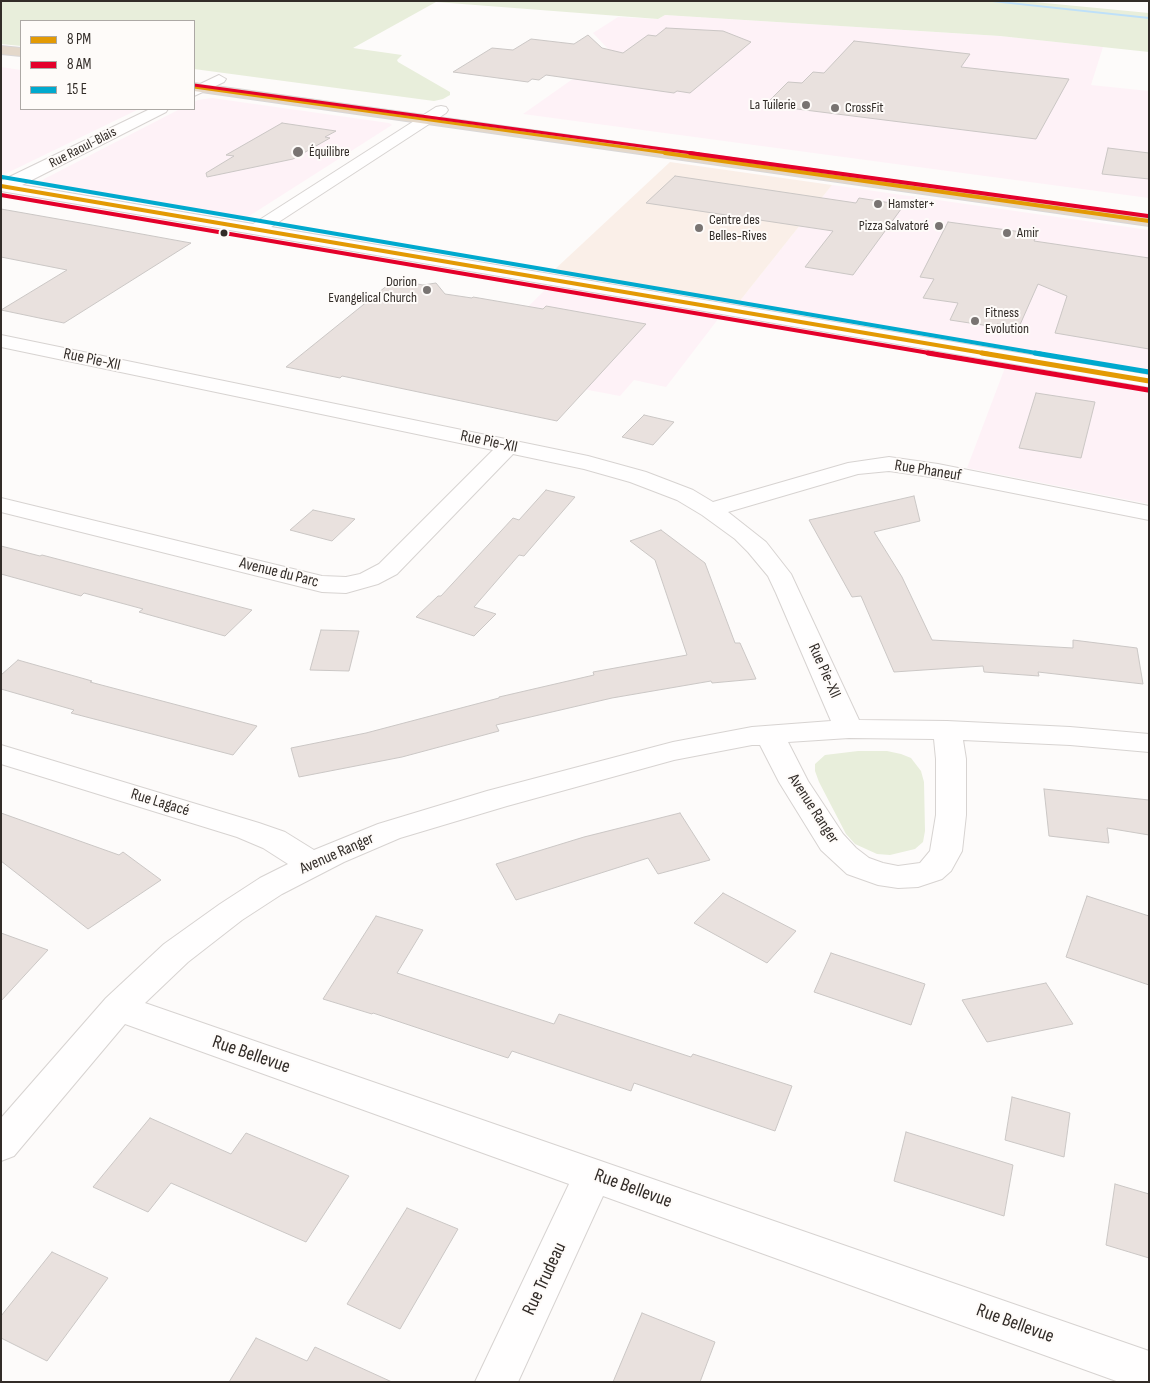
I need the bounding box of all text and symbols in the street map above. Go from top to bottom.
legend [20,20,195,110]
text: 8 PM [67,30,91,49]
text: 8 AM [67,55,91,74]
text: 15 E [67,80,87,99]
place label: La Tuilerie [750,97,796,113]
marker: La Tuilerie [800,99,812,111]
place label: CrossFit [845,100,884,116]
marker: CrossFit [829,102,841,114]
street label: Rue Raoul-Blais [47,124,119,172]
place label: Équilibre [309,144,350,160]
marker: Équilibre [291,145,305,159]
place label: Hamster+ [888,196,935,212]
marker: Hamster+ [872,198,884,210]
place label: Centre des Belles-Rives [709,212,767,244]
place label: Pizza Salvatoré [859,218,929,234]
marker: Pizza Salvatoré [933,220,945,232]
marker: Centre des Belles-Rives [693,222,705,234]
place label: Amir [1017,225,1039,241]
marker: Amir [1001,227,1013,239]
unlabelled marker [219,228,229,238]
place label: Dorion Evangelical Church [328,274,417,306]
marker: Dorion Evangelical Church [421,284,433,296]
place label: Fitness Evolution [985,305,1029,338]
marker: Fitness Evolution [969,315,981,327]
street label: Rue Pie-XII [62,345,122,375]
street label: Rue Pie-XII [459,427,519,457]
street label: Rue Phaneuf [893,456,963,486]
street label: Avenue du Parc [237,554,321,592]
street label: Rue Pie-XII [803,641,845,701]
street label: Avenue Ranger [783,771,843,847]
street label: Rue Lagacé [128,785,192,821]
street label: Avenue Ranger [297,829,377,879]
street label: Rue Bellevue [209,1031,293,1079]
street label: Rue Bellevue [591,1164,675,1214]
street label: Rue Trudeau [518,1239,572,1319]
street label: Rue Bellevue [973,1299,1057,1349]

